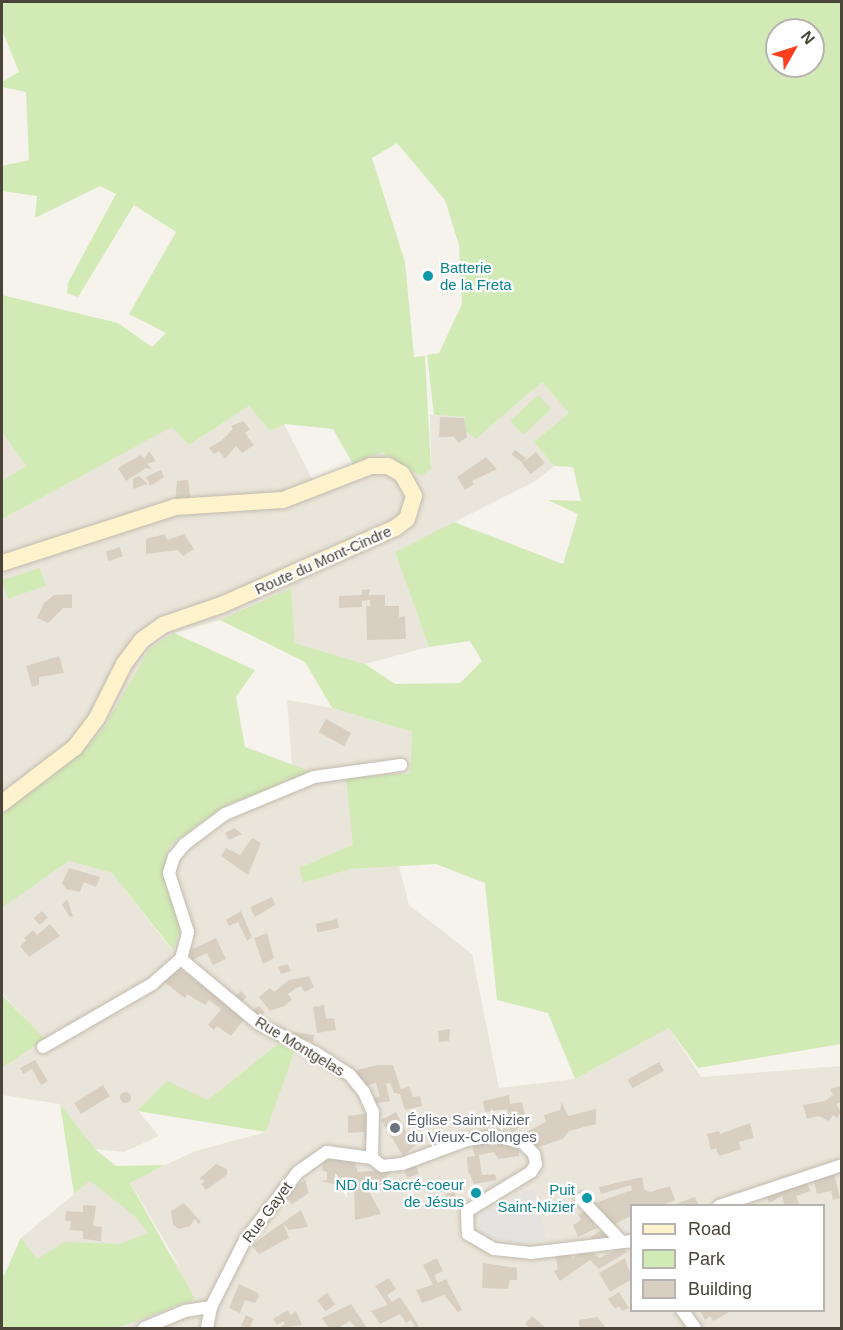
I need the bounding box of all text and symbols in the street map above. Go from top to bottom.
north arrow [765,18,825,78]
text: N [798,28,818,47]
place label: Batterie de la Freta [440,258,512,293]
marker: Batterie de la Freta [421,269,435,283]
street label: Route du Mont-Cindre [252,522,394,598]
street label: Rue Montgelas [252,1012,348,1080]
place label: Église Saint-Nizier du Vieux-Collonges [407,1110,537,1145]
marker: Église Saint-Nizier du Vieux-Collonges [388,1121,402,1135]
place label: ND du Sacré-coeur de Jésus [336,1175,464,1210]
street label: Rue Gayet [238,1178,296,1246]
place label: Puit Saint-Nizier [497,1180,575,1215]
marker: ND du Sacré-coeur de Jésus [469,1186,483,1200]
marker: Puit Saint-Nizier [580,1191,594,1205]
legend [630,1204,825,1312]
text: Road [688,1219,731,1239]
text: Park [688,1249,725,1269]
text: Building [688,1279,752,1299]

